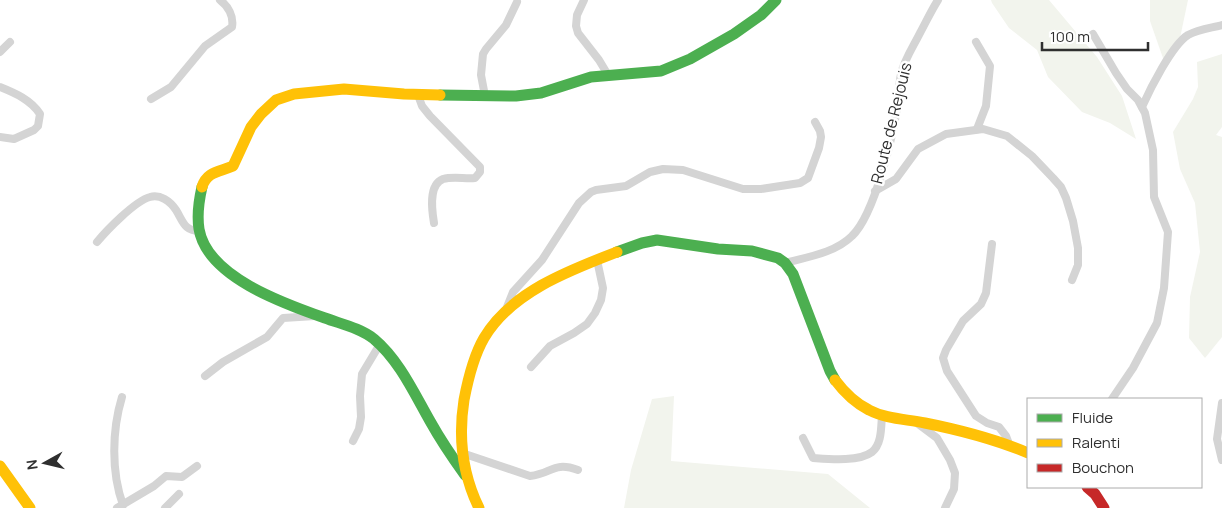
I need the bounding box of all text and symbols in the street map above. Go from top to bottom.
scale bar [1042,20,1148,52]
text: 100 m [1050,26,1090,47]
street label: Route de Rejouis [865,60,917,186]
legend [1027,398,1202,488]
text: Fluide [1072,407,1113,428]
text: Ralenti [1072,432,1120,453]
north arrow [20,438,70,488]
text: Bouchon [1072,457,1134,478]
text: N [22,459,42,471]

